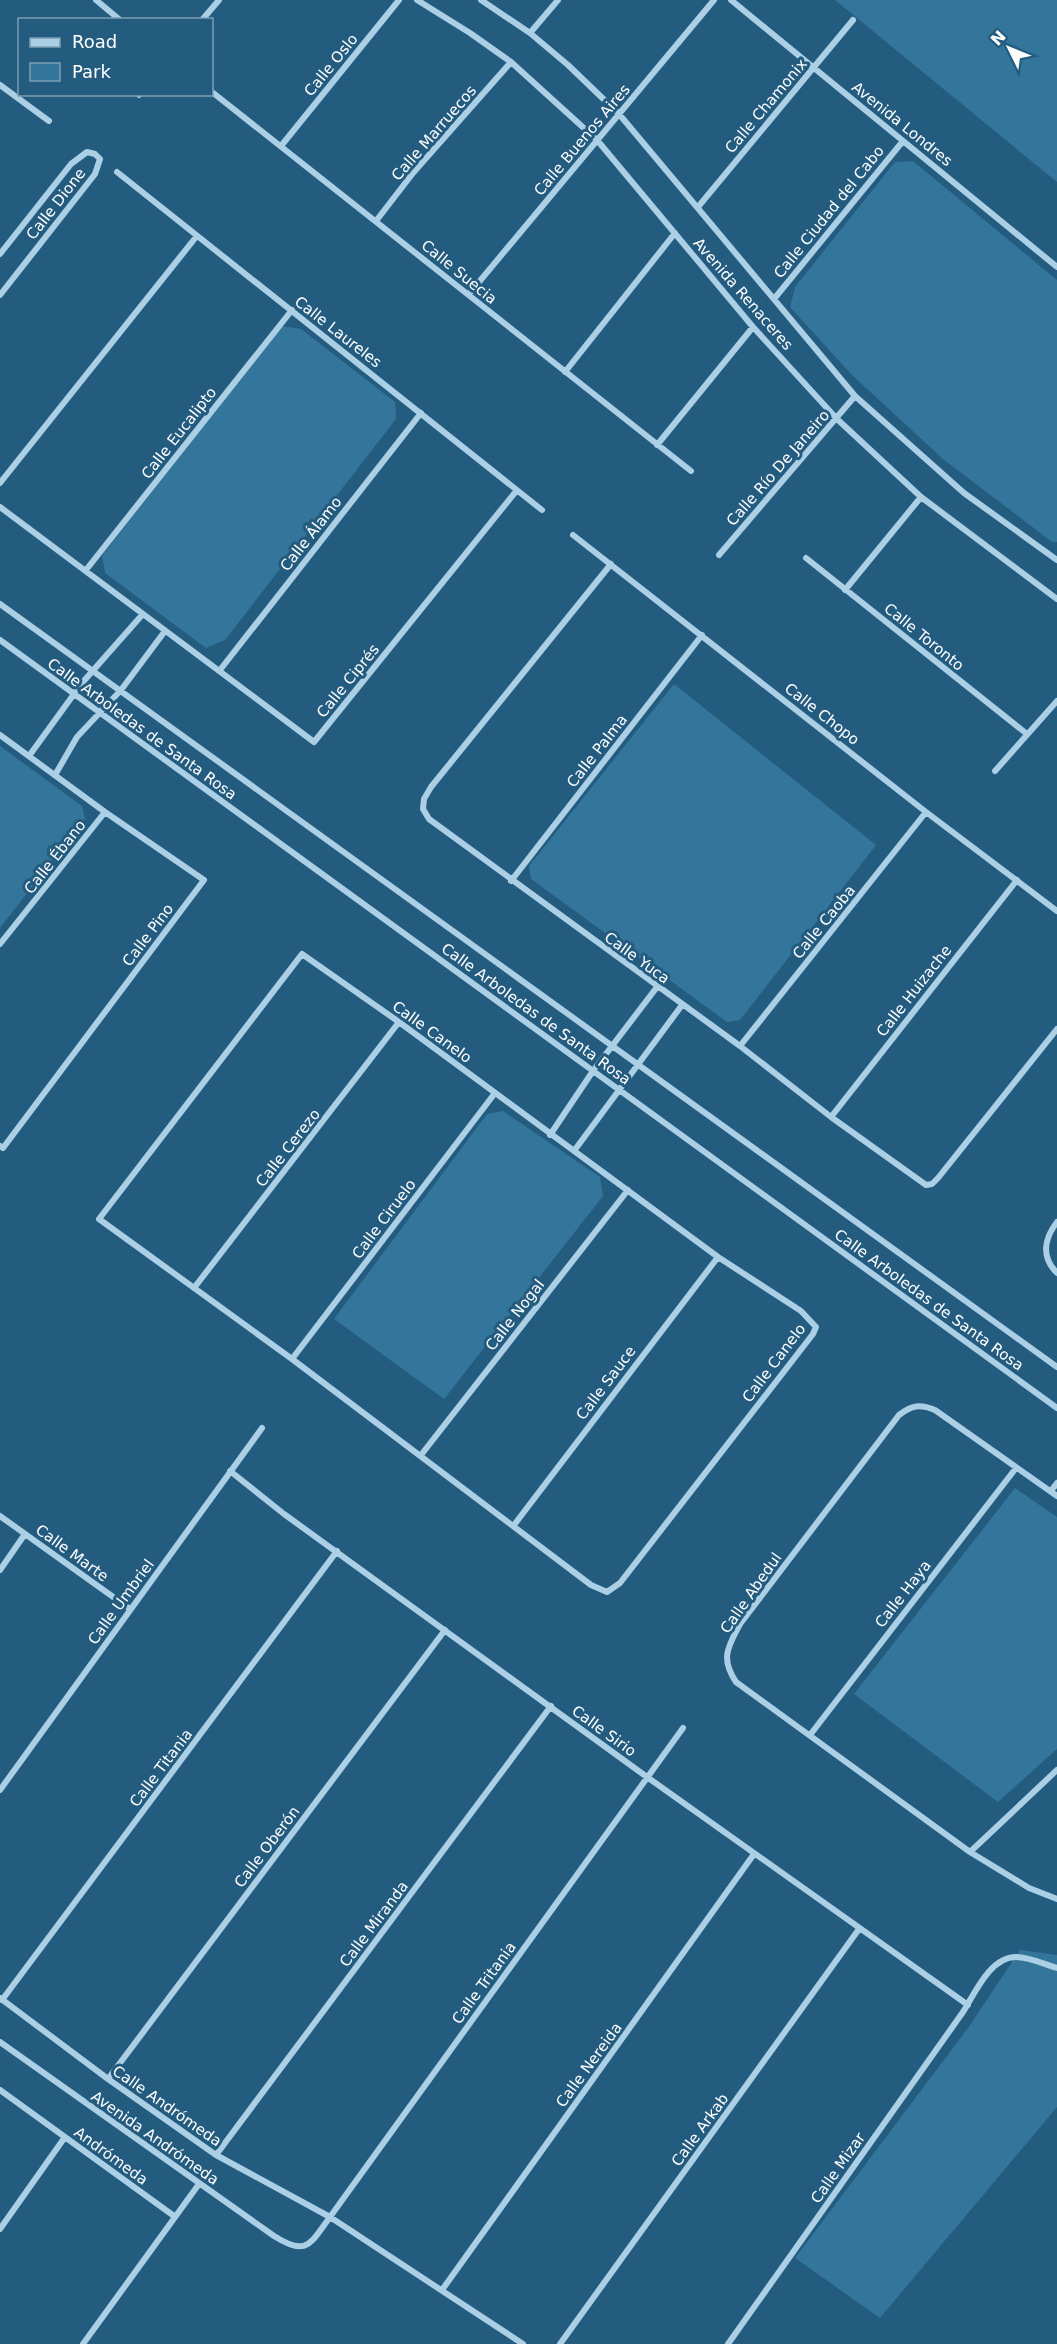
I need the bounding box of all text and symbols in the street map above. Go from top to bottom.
legend [18,18,213,96]
north arrow [979,18,1039,78]
text: N [987,27,1010,49]
street label: Calle Oslo [300,30,362,100]
text: Road [72,31,117,52]
street label: Calle Chamonix [721,55,811,157]
text: Park [72,61,111,82]
street label: Avenida Londres [848,78,956,170]
street label: Calle Buenos Aires [530,81,634,199]
street label: Calle Marruecos [388,82,480,184]
street label: Calle Ciudad del Cabo [770,142,888,282]
street label: Calle Dione [23,165,89,243]
street label: Avenida Renaceres [689,234,797,354]
street label: Calle Suecia [418,236,500,308]
street label: Calle Laureles [291,292,385,372]
street label: Calle Eucalipto [138,384,220,482]
street label: Calle Río De Janeiro [723,406,833,530]
street label: Calle Álamo [276,493,346,575]
street label: Calle Toronto [880,599,968,675]
street label: Calle Ciprés [313,641,383,721]
street label: Calle Arboledas de Santa Rosa [44,654,240,804]
street label: Calle Chopo [781,679,863,749]
street label: Calle Palma [563,711,631,791]
street label: Calle Ébano [20,816,89,898]
street label: Calle Caoba [789,882,859,962]
street label: Calle Pino [119,900,177,970]
street label: Calle Yuca [601,928,673,988]
street label: Calle Arboledas de Santa Rosa [438,939,634,1089]
street label: Calle Huizache [873,942,955,1040]
street label: Calle Canelo [389,997,475,1067]
street label: Calle Cerezo [252,1105,324,1191]
street label: Calle Ciruelo [348,1176,420,1262]
street label: Calle Arboledas de Santa Rosa [831,1225,1027,1375]
street label: Calle Nogal [482,1276,548,1354]
street label: Calle Canelo [739,1320,809,1406]
street label: Calle Sauce [572,1343,640,1423]
street label: Calle Marte [32,1521,112,1585]
street label: Calle Abedul [717,1549,785,1637]
street label: Calle Umbriel [84,1556,158,1648]
street label: Calle Haya [871,1557,935,1631]
street label: Calle Sirio [568,1702,640,1760]
street label: Calle Titania [126,1726,196,1810]
street label: Calle Oberón [231,1803,303,1891]
street label: Calle Miranda [336,1878,412,1970]
street label: Calle Tritania [448,1938,520,2028]
street label: Calle Nereida [552,2019,626,2111]
street label: Calle Andrómeda [109,2062,225,2150]
street label: Avenida Andrómeda [88,2087,222,2189]
street label: Calle Arkab [668,2090,732,2170]
street label: Andrómeda [71,2123,151,2189]
street label: Calle Mizar [807,2128,869,2207]

